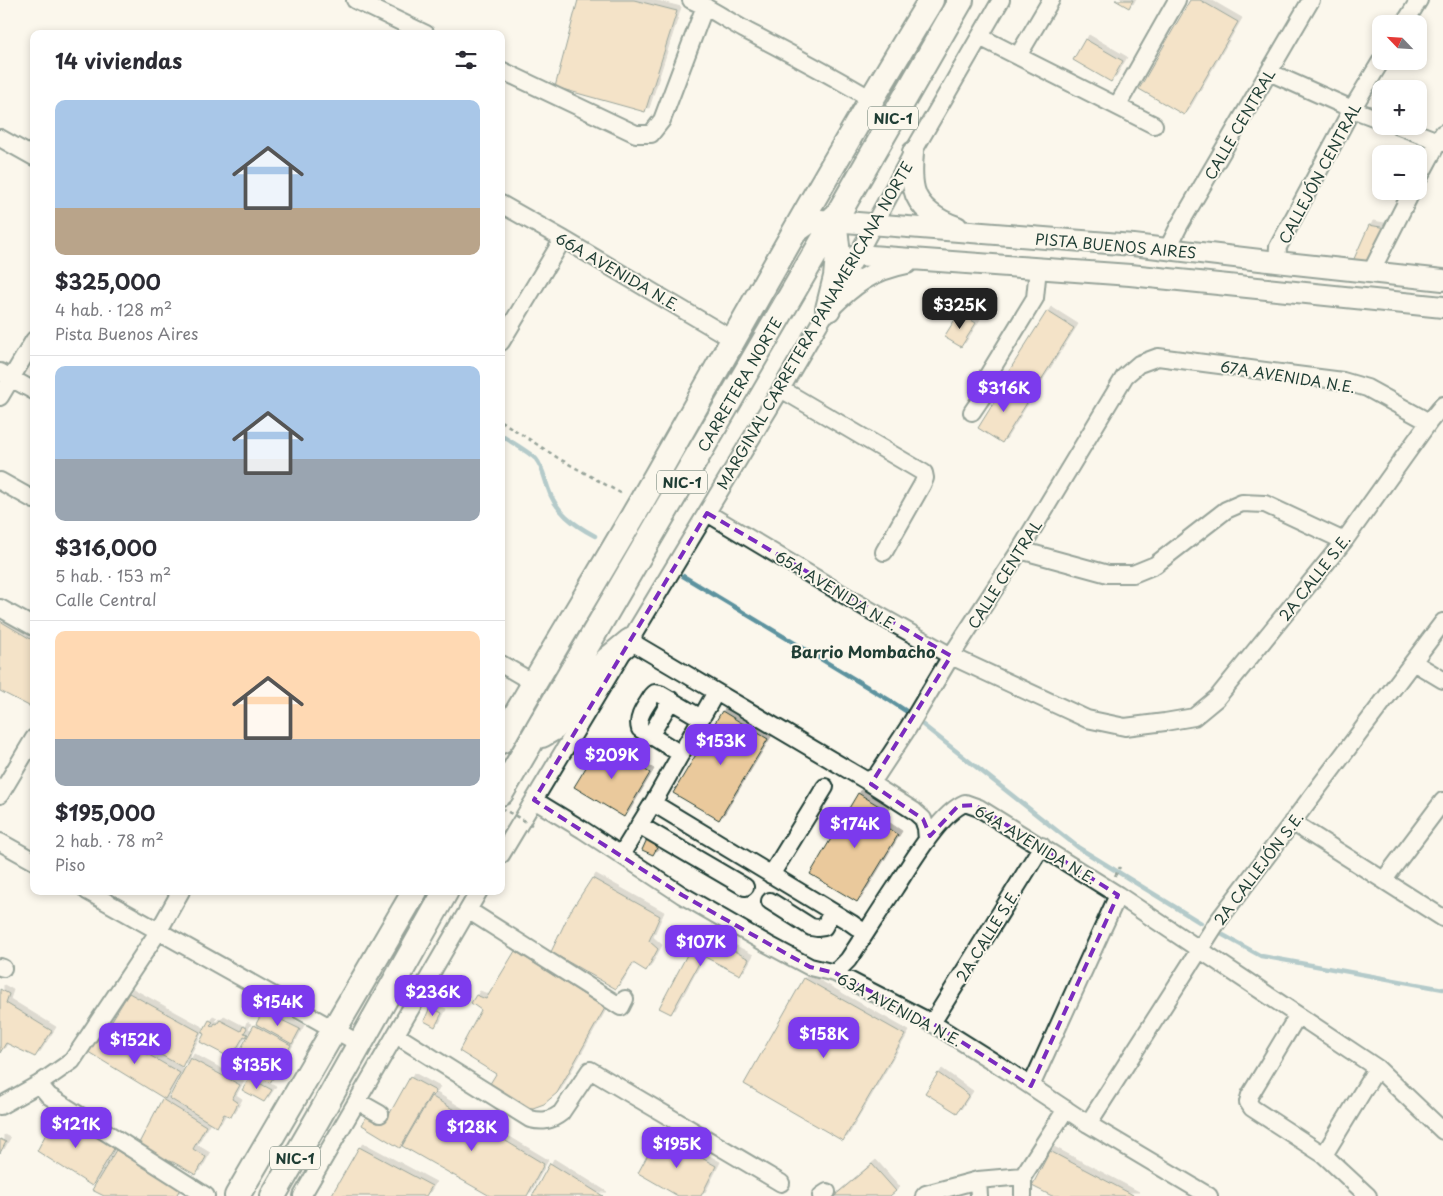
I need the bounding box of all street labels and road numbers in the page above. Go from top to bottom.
street label: CALLE CENTRAL [1198,64,1280,184]
street label: CALLEJÓN CENTRAL [1272,98,1366,248]
road number: NIC-1 [868,106,918,130]
street label: MARGINAL CARRETERA PANAMERICANA NORTE [710,157,918,493]
street label: 66A AVENIDA N.E. [551,226,685,316]
street label: PISTA BUENOS AIRES [1034,226,1198,264]
street label: CARRETERA NORTE [691,312,787,456]
street label: 67A AVENIDA N.E. [1219,354,1357,398]
road number: NIC-1 [657,471,707,494]
street label: CALLE CENTRAL [961,515,1047,633]
street label: 2A CALLE S.E. [1273,529,1355,625]
street label: 65A AVENIDA N.E. [771,544,903,636]
street label: 64A AVENIDA N.E. [971,799,1101,889]
street label: 2A CALLEJÓN S.E. [1208,806,1308,930]
street label: 2A CALLE S.E. [949,884,1025,986]
street label: 63A AVENIDA N.E. [834,966,966,1052]
road number: NIC-1 [270,1146,320,1170]

